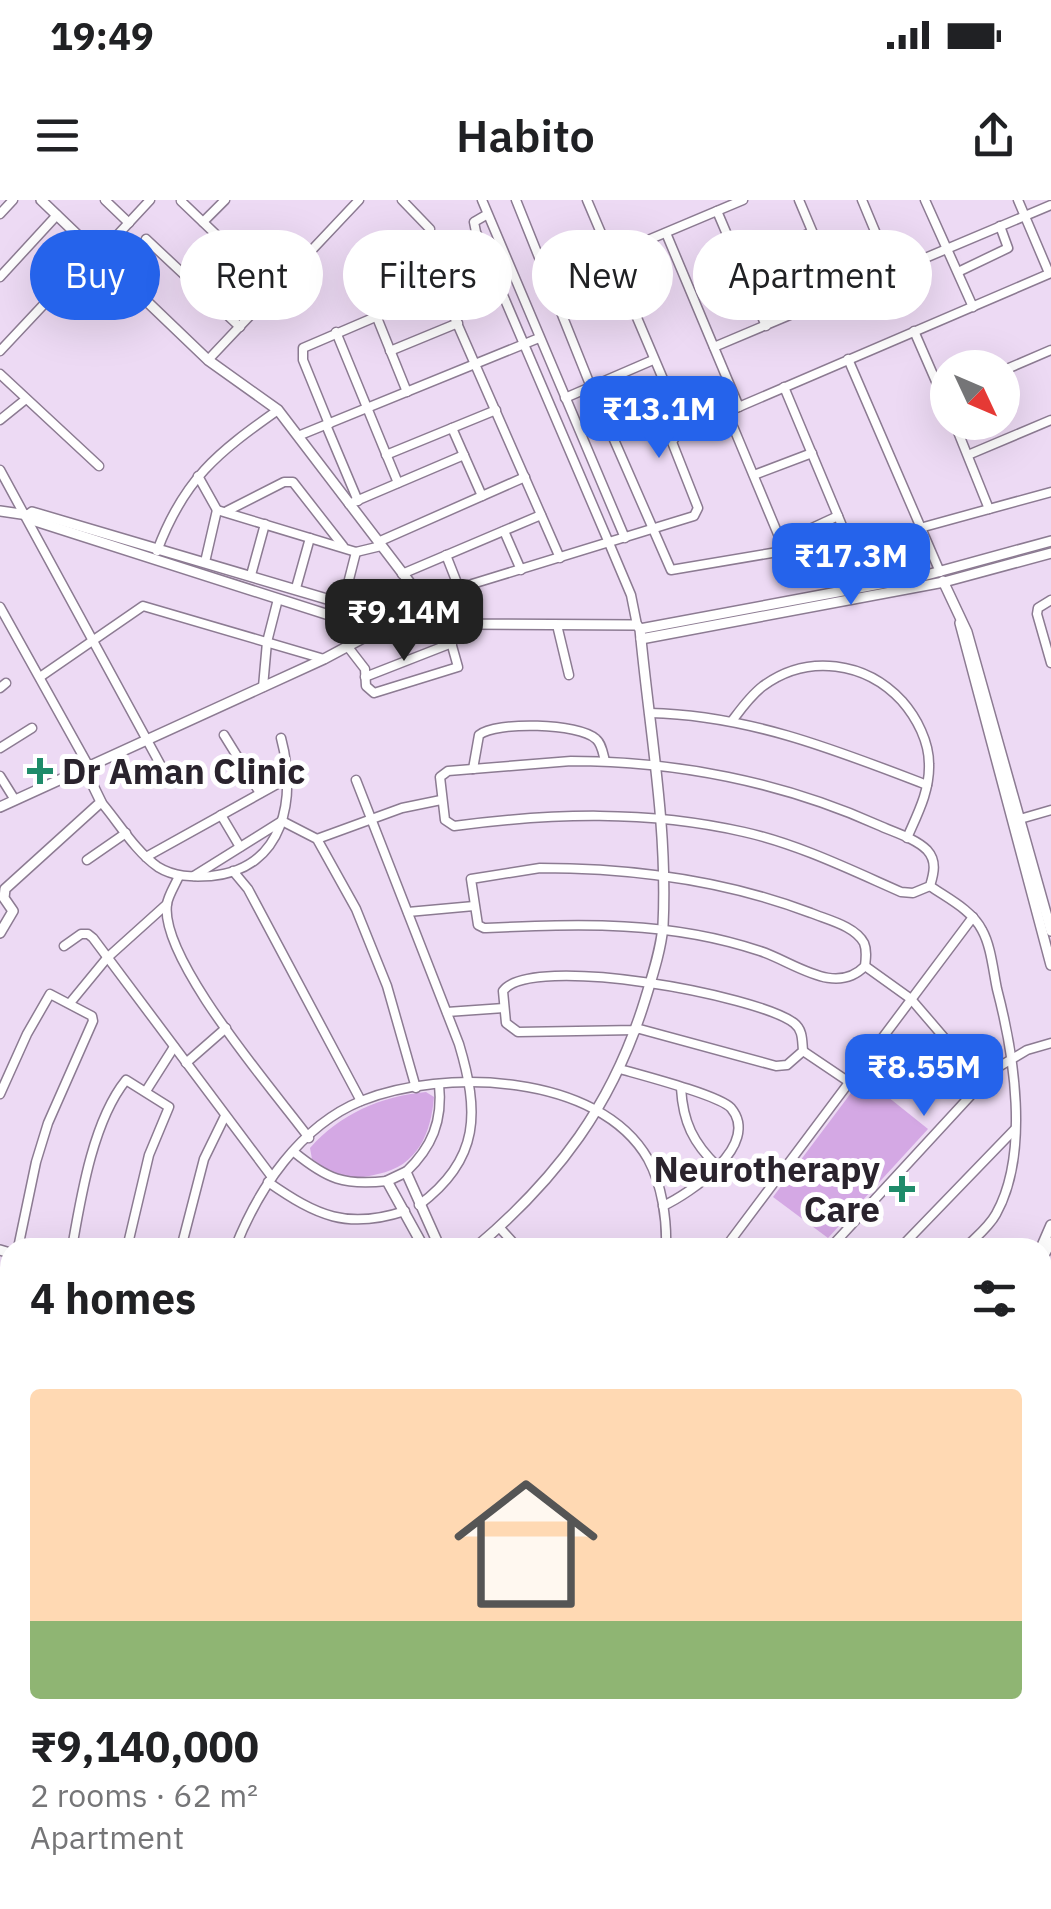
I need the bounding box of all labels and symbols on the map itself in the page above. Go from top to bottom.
north arrow [930,350,1020,440]
pin: ₹13.1M [578,376,740,461]
pin: ₹17.3M [770,523,932,608]
pin: ₹9.14M [323,579,485,664]
place label: Dr Aman Clinic [62,748,305,794]
marker: Dr Aman Clinic [27,758,53,784]
pin: ₹8.55M [843,1034,1005,1119]
place label: Neurotherapy Care [654,1146,880,1232]
marker: Neurotherapy Care [889,1176,915,1202]

